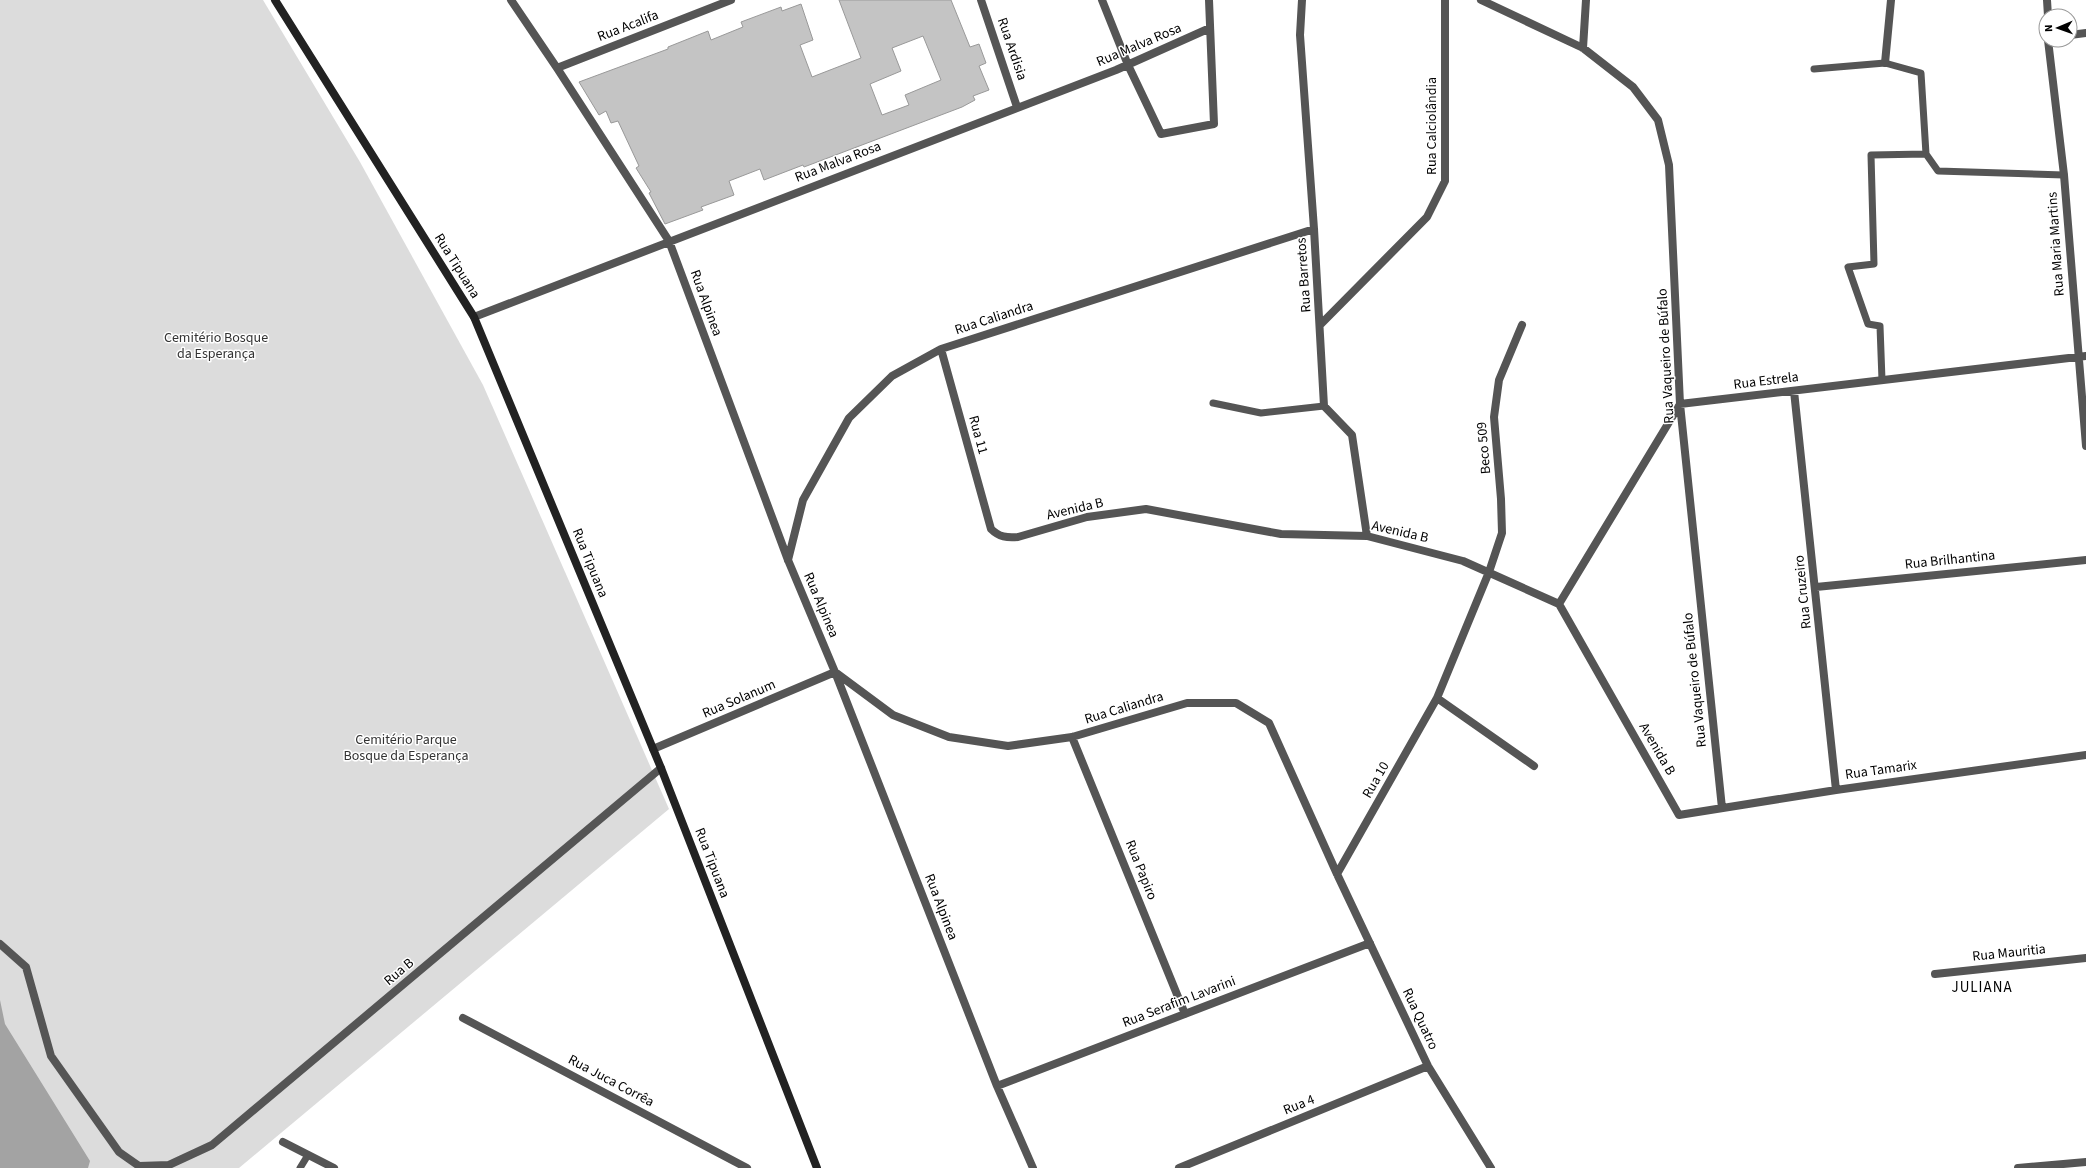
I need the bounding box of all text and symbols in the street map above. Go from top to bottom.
street label: Rua Acalifa [594,5,662,47]
north arrow [2038,8,2078,48]
street label: Rua Ardisia [992,15,1032,83]
street label: Rua Malva Rosa [1093,18,1185,72]
text: N [2041,24,2056,32]
street label: Rua Calciolândia [1422,77,1442,175]
street label: Rua Malva Rosa [792,136,884,188]
street label: Rua Maria Martins [2042,191,2070,297]
street label: Rua Tipuana [429,230,485,302]
street label: Rua Barretos [1291,237,1317,313]
street label: Rua Alpinea [685,267,727,339]
street label: Rua Vaqueiro de Búfalo [1652,288,1680,424]
street label: Rua Caliandra [952,296,1036,340]
park label: Cemitério Bosque da Esperança [164,328,268,364]
street label: Rua Estrela [1732,367,1800,395]
street label: Rua 11 [963,413,993,457]
street label: Beco 509 [1472,421,1496,475]
street label: Avenida B [1045,493,1105,525]
street label: Avenida B [1370,516,1430,548]
street label: Rua Tipuana [567,525,613,601]
street label: Rua Brilhantina [1904,545,1996,575]
street label: Rua Cruzeiro [1789,554,1817,630]
street label: Rua Alpinea [798,569,844,641]
street label: Rua Vaqueiro de Búfalo [1678,611,1712,749]
street label: Rua Solanum [699,675,779,723]
street label: Rua Caliandra [1082,687,1166,729]
street label: Avenida B [1634,719,1680,779]
park label: Cemitério Parque Bosque da Esperança [344,730,468,766]
street label: Rua Tamarix [1844,755,1919,785]
street label: Rua 10 [1357,758,1395,802]
street label: Rua Tipuana [689,825,735,901]
street label: Rua Papiro [1120,837,1162,903]
street label: Rua Alpinea [919,871,963,943]
street label: Rua Mauritia [1971,939,2047,967]
street label: Rua B [380,954,418,990]
street label: Rua Serafim Lavarini [1119,971,1239,1033]
district label: JULIANA [1951,977,2013,998]
street label: Rua Quatro [1397,985,1443,1053]
street label: Rua Juca Corrêa [564,1050,658,1112]
street label: Rua 4 [1280,1090,1318,1120]

